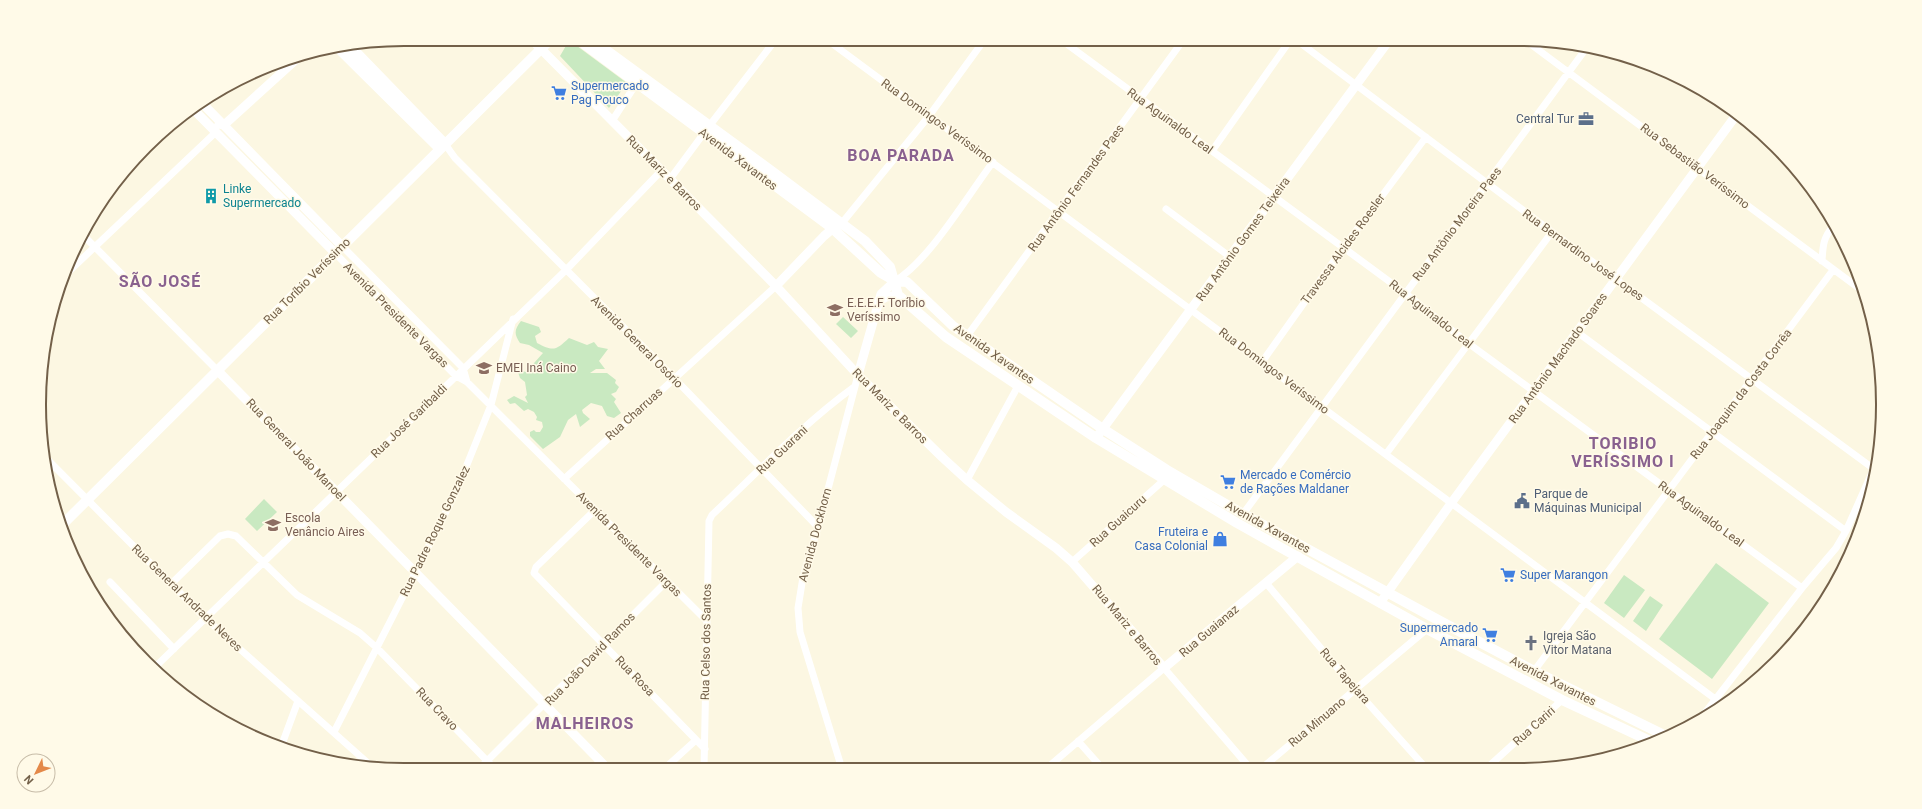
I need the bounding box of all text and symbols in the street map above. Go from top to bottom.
street label: Rua Domingos Veríssimo [878,76,996,166]
place label: Supermercado Pag Pouco [571,79,649,107]
supermarket icon: Supermercado Pag Pouco [550,84,568,102]
street label: Rua Aguinaldo Leal [1124,85,1216,157]
office icon: Central Tur [1577,110,1595,128]
place label: Central Tur [1516,112,1574,126]
street label: Rua Sebastião Veríssimo [1638,120,1752,212]
street label: Rua Antônio Fernandes Paes [1025,122,1127,254]
street label: Avenida Xavantes [696,125,780,193]
street label: Rua Mariz e Barros [623,132,705,214]
district label: BOA PARADA [847,146,955,165]
street label: Rua Antônio Moreira Paes [1410,164,1504,284]
street label: Rua Antônio Gomes Teixeira [1193,174,1293,304]
place label: Linke Supermercado [223,182,301,210]
building icon: Linke Supermercado [202,187,220,205]
street label: Travessa Alcides Roesler [1298,191,1388,307]
street label: Rua Bernardino José Lopes [1520,206,1646,304]
street label: Rua Toríbio Veríssimo [261,235,353,327]
street label: Avenida Presidente Vargas [341,260,451,370]
district label: SÃO JOSÉ [119,271,201,291]
street label: Rua Aguinaldo Leal [1386,277,1476,351]
street label: Rua Antônio Machado Soares [1506,290,1610,426]
street label: Avenida General Osório [588,293,686,391]
place label: E.E.E.F. Toríbio Veríssimo [847,296,925,324]
school or university icon: E.E.E.F. Toríbio Veríssimo [826,301,844,319]
street label: Avenida Xavantes [951,321,1037,387]
street label: Rua Domingos Veríssimo [1216,325,1332,417]
street label: Rua Joaquim da Costa Corrêa [1687,326,1795,462]
school or university icon: EMEI Iná Caino [475,359,493,377]
place label: EMEI Iná Caino [496,361,577,375]
street label: Rua Mariz e Barros [849,365,931,447]
street label: Rua José Garibaldi [368,381,450,461]
street label: Rua Charruas [603,385,665,443]
street label: Rua General João Manoel [243,396,349,504]
street label: Rua Guarani [754,423,811,477]
district label: TORIBIO VERÍSSIMO I [1571,434,1675,471]
street label: Rua Padre Roque Gonzalez [397,463,473,599]
place label: Mercado e Comércio de Rações Maldaner [1240,468,1351,496]
supermarket icon: Mercado e Comércio de Rações Maldaner [1219,473,1237,491]
street label: Rua Aguinaldo Leal [1655,478,1747,550]
street label: Avenida Dockhorn [796,486,834,584]
place label: Parque de Máquinas Municipal [1534,487,1642,515]
street label: Avenida Presidente Vargas [574,489,684,599]
street label: Rua Guaicuru [1087,492,1149,550]
public building icon: Parque de Máquinas Municipal [1513,492,1531,510]
street label: Avenida Xavantes [1223,498,1313,556]
place label: Escola Venâncio Aires [285,511,365,539]
school or university icon: Escola Venâncio Aires [264,516,282,534]
place label: Fruteira e Casa Colonial [1135,525,1208,553]
shop icon: Fruteira e Casa Colonial [1211,530,1229,548]
street label: Rua General Andrade Neves [129,542,245,654]
supermarket icon: Super Marangon [1499,566,1517,584]
place label: Super Marangon [1520,568,1608,582]
street label: Rua Mariz e Barros [1089,582,1165,668]
street label: Rua Celso dos Santos [698,584,714,700]
street label: Rua Guaianaz [1176,602,1242,660]
street label: Rua João David Ramos [542,610,638,708]
place label: Supermercado Amaral [1400,621,1478,649]
supermarket icon: Supermercado Amaral [1481,626,1499,644]
place label: Igreja São Vitor Matana [1543,629,1612,657]
church icon: Igreja São Vitor Matana [1522,634,1540,652]
street label: Rua Tapejara [1317,645,1373,707]
street label: Rua Rosa [612,653,658,699]
street label: Avenida Xavantes [1508,653,1598,709]
street label: Rua Cravo [413,685,461,733]
street label: Rua Minuano [1286,694,1348,750]
street label: Rua Cariri [1510,703,1558,749]
district label: MALHEIROS [536,714,634,733]
north arrow [16,753,56,793]
text: N [21,772,36,787]

